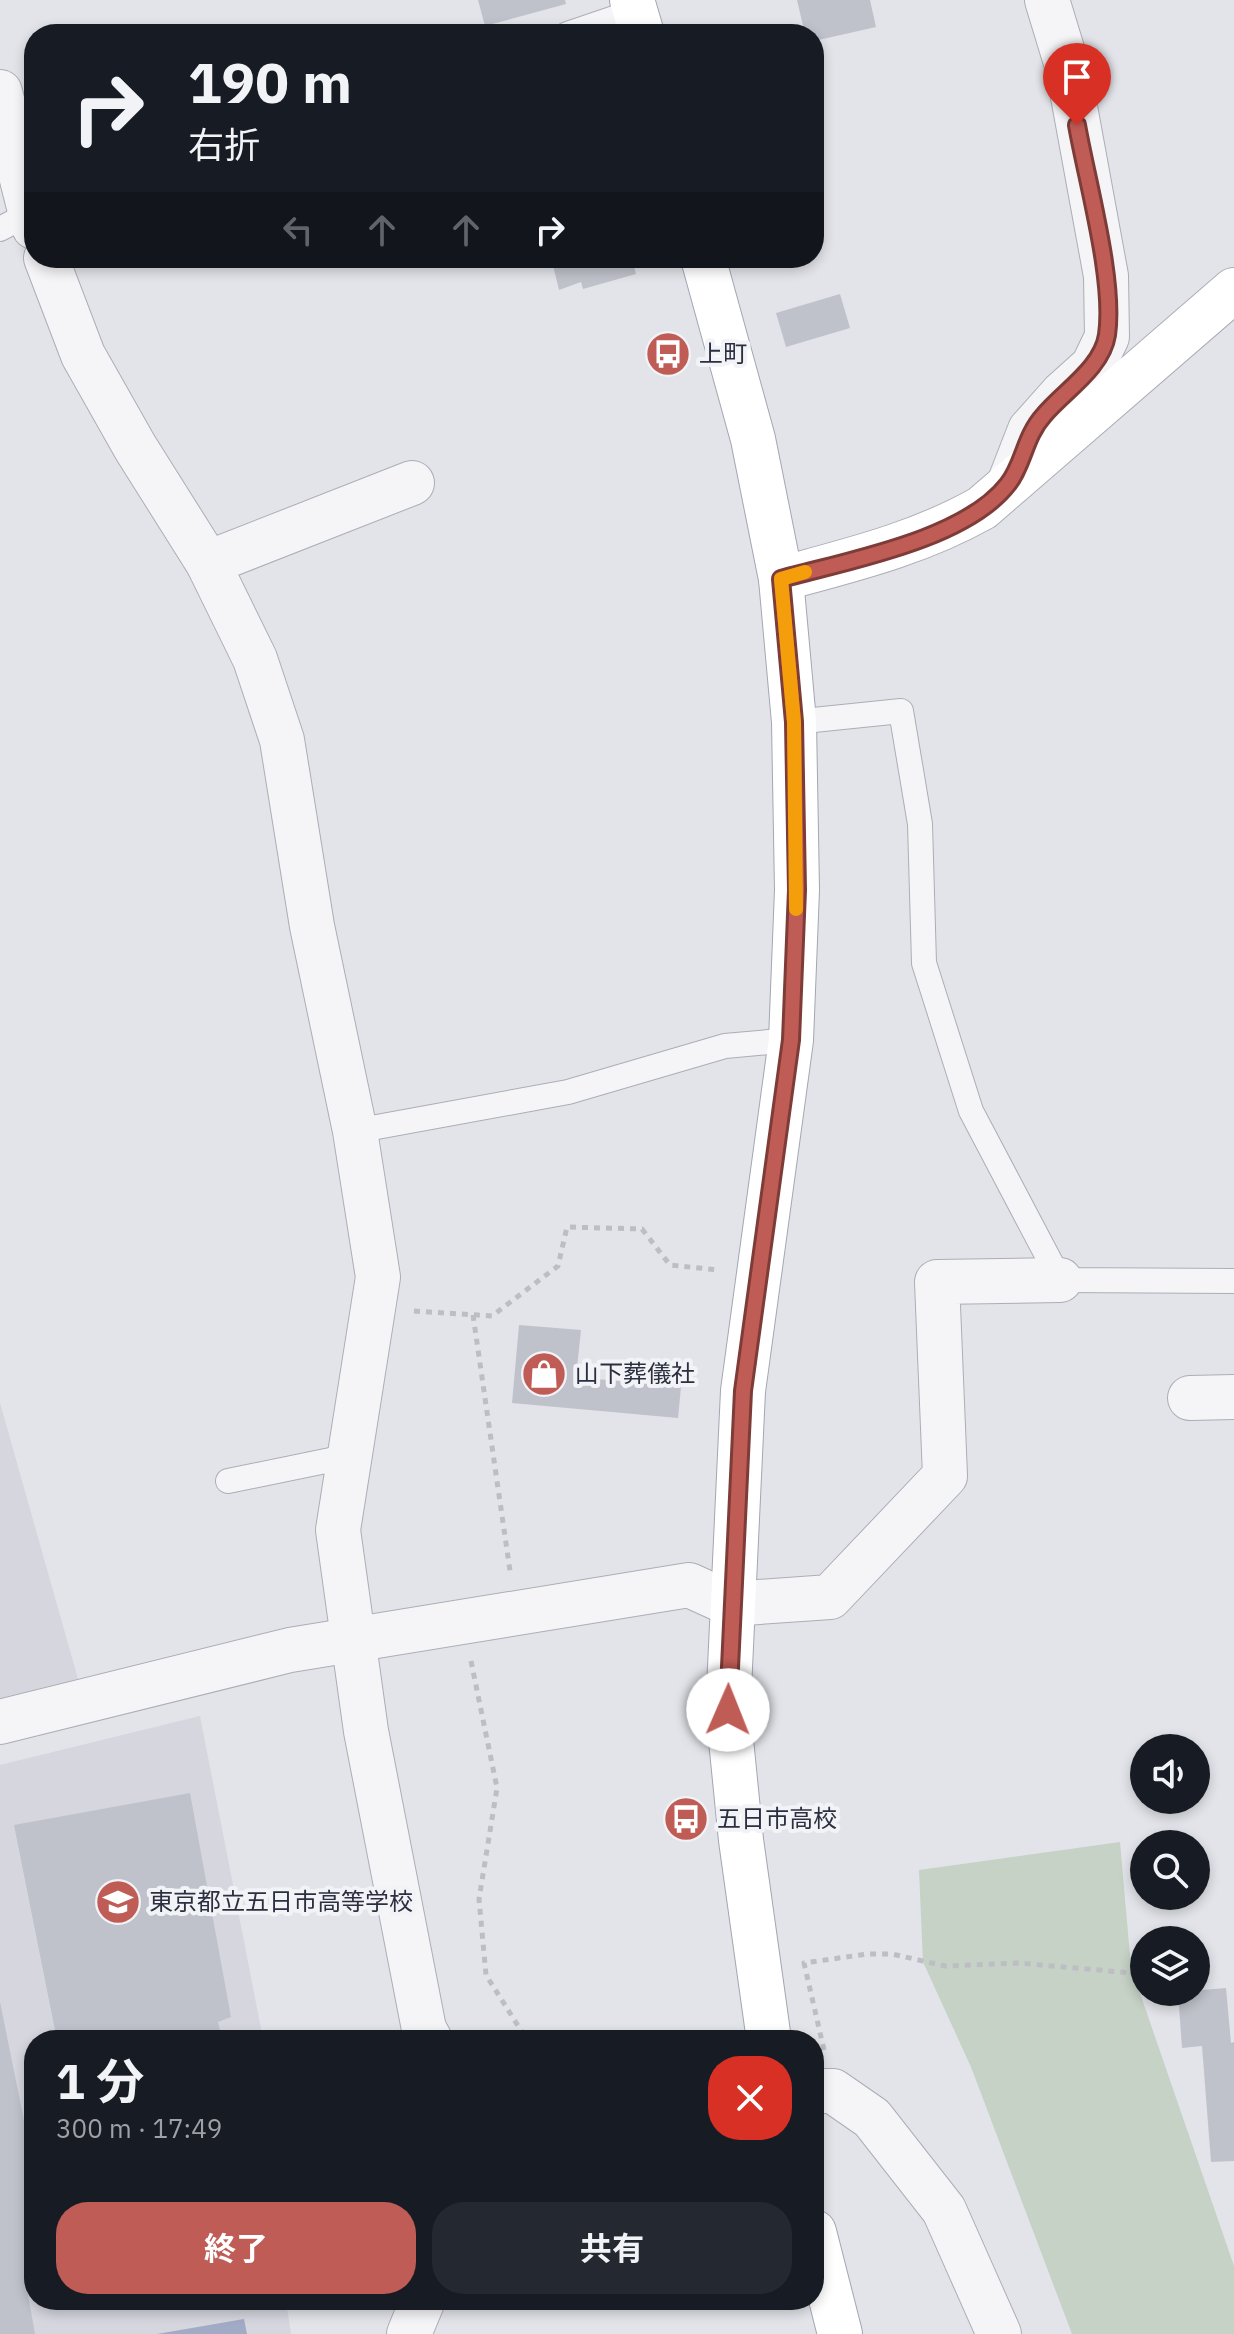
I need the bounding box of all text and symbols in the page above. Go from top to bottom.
pin [1043,43,1111,125]
text: 190 m [188,46,352,118]
icon: arrive [1055,55,1099,99]
icon: right [56,56,160,160]
text: 右折 [188,121,260,168]
icon: left [276,208,320,252]
icon: ahead [360,208,404,252]
icon: ahead [444,208,488,252]
icon: right [528,208,572,252]
bus stop icon: 上町 [644,330,692,378]
place label: 上町 [699,337,747,369]
shop icon: 山下葬儀社 [520,1350,568,1398]
place label: 山下葬儀社 [575,1357,695,1389]
position arrow [686,1668,770,1752]
map controls [1130,1734,1210,2006]
button: sound [1130,1734,1210,1814]
bus stop icon: 五日市高校 [662,1795,710,1843]
place label: 五日市高校 [717,1802,837,1834]
button: search [1130,1830,1210,1910]
school or university icon: 東京都立五日市高等学校 [94,1878,142,1926]
place label: 東京都立五日市高等学校 [149,1885,413,1917]
button: layers [1130,1926,1210,2006]
text: 1 分 [56,2050,144,2112]
button: close [708,2056,792,2140]
text: 300 m · 17:49 [56,2111,222,2145]
button: 終了 [56,2202,416,2294]
button: 共有 [432,2202,792,2294]

